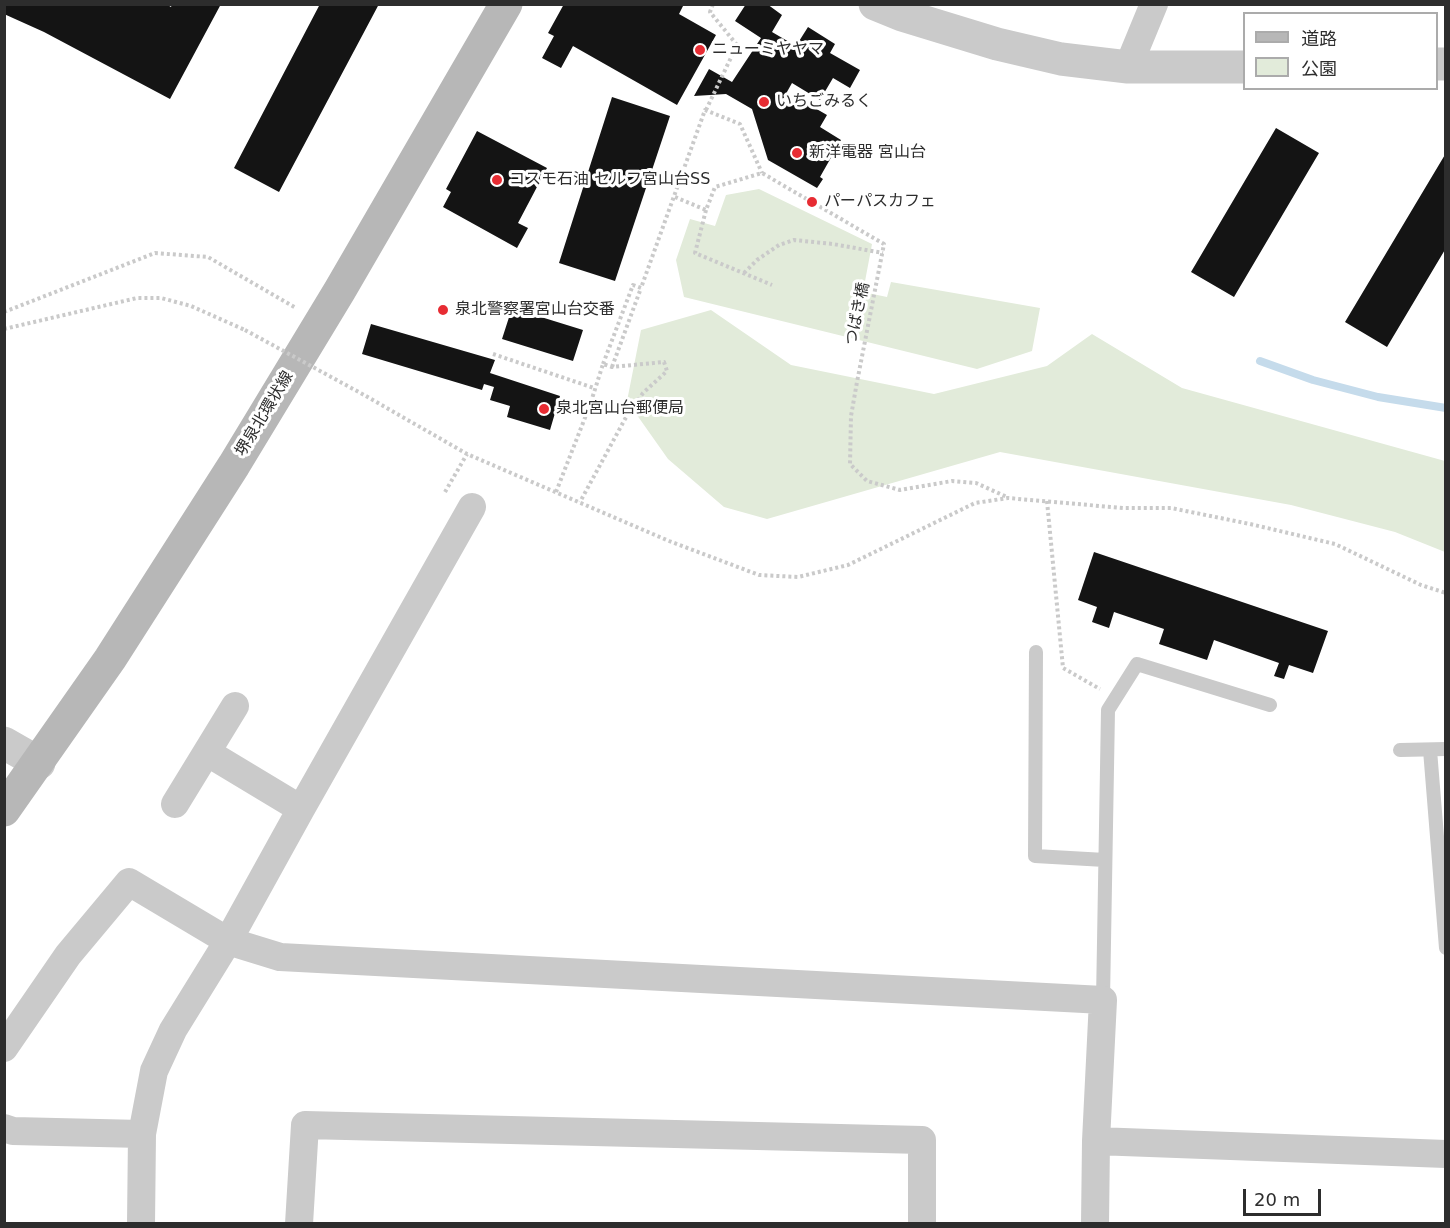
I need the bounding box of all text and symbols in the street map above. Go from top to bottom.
legend [1243,12,1438,90]
text: 道路 [1301,28,1337,49]
place label: ニューミヤヤマ [712,40,824,60]
marker: ニューミヤヤマ [693,43,707,57]
text: 公園 [1301,58,1337,79]
place label: いちごみるく [776,92,872,112]
marker: いちごみるく [757,95,771,109]
place label: 新洋電器 宮山台 [809,143,926,163]
marker: 新洋電器 宮山台 [790,146,804,160]
place label: コスモ石油 セルフ宮山台SS [509,170,710,190]
marker: コスモ石油 セルフ宮山台SS [490,173,504,187]
place label: パーパスカフェ [824,192,936,212]
marker: パーパスカフェ [805,195,819,209]
street label: つばき橋 [842,281,874,347]
place label: 泉北警察署宮山台交番 [455,300,615,320]
marker: 泉北警察署宮山台交番 [436,303,450,317]
street label: 堺泉北環状線 [232,368,298,460]
place label: 泉北宮山台郵便局 [556,399,684,419]
marker: 泉北宮山台郵便局 [537,402,551,416]
scale bar [1246,1177,1324,1215]
text: 20 m [1254,1189,1300,1210]

